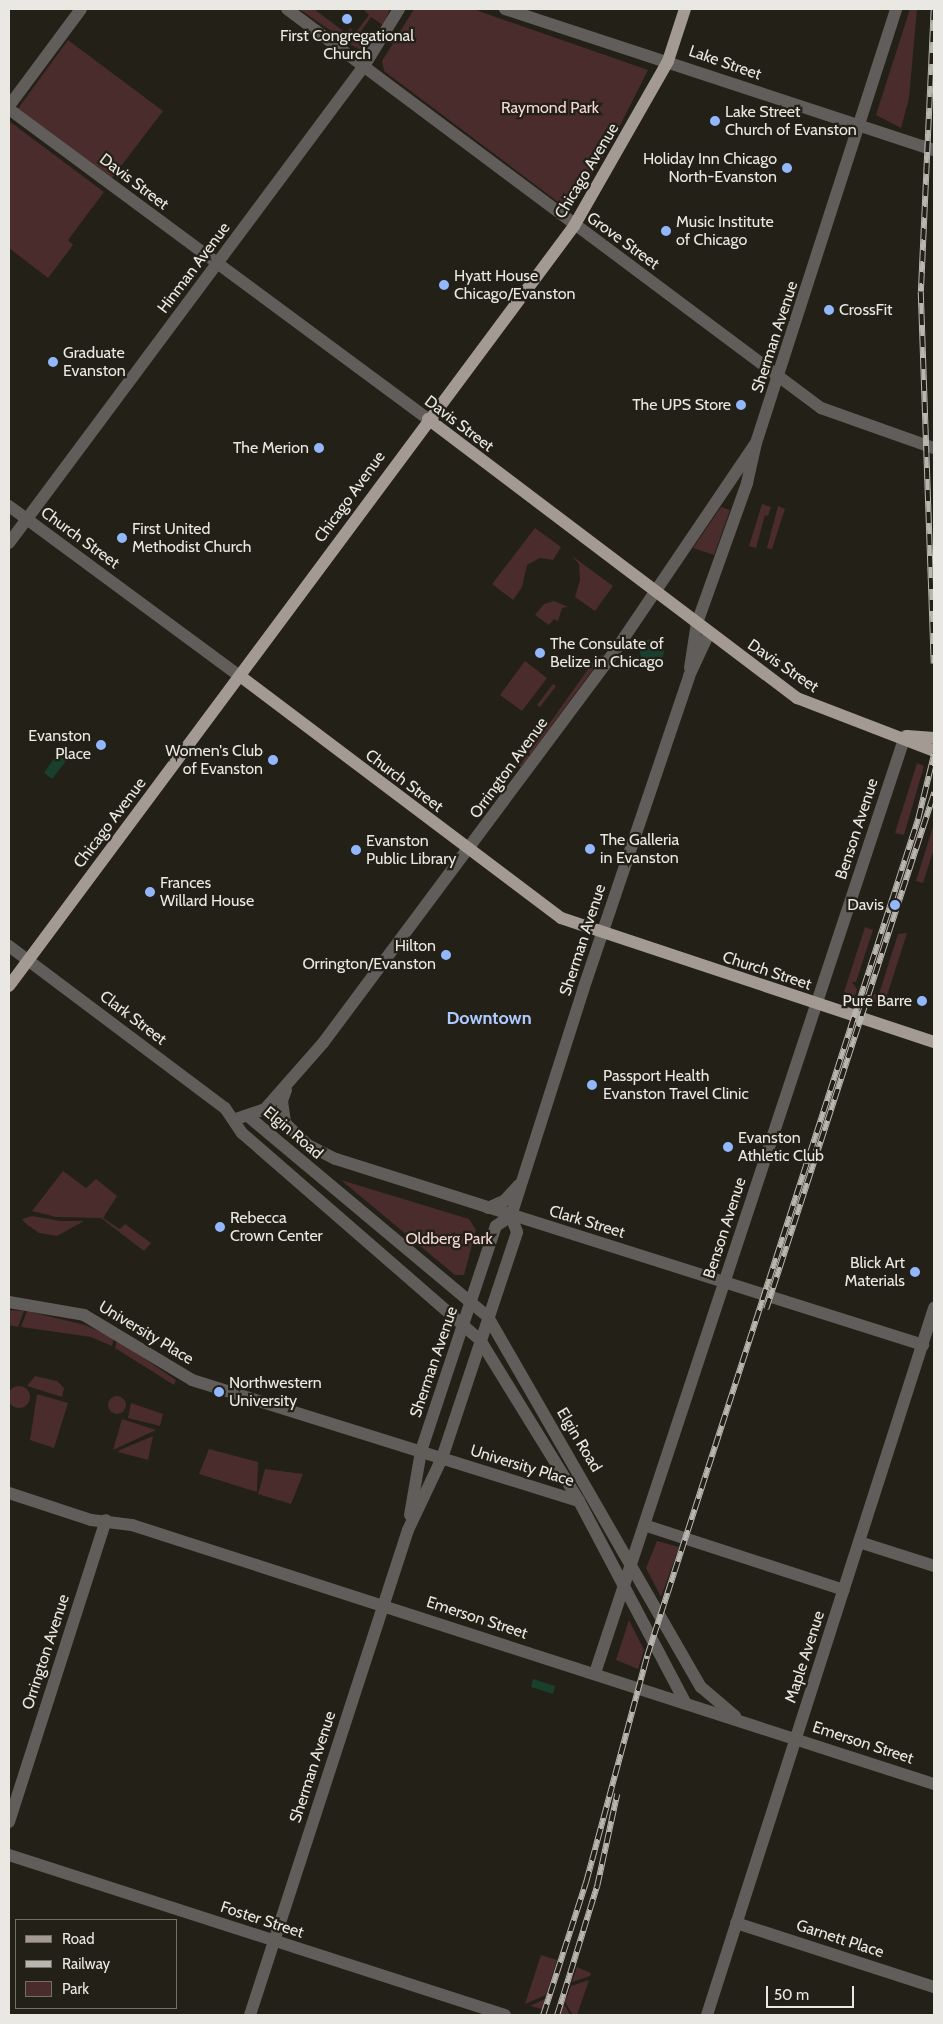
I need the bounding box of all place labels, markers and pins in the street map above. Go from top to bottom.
marker: First Congregational Church [341,13,353,25]
place label: First Congregational Church [280,26,414,64]
place label: Lake Street Church of Evanston [725,102,857,140]
marker: Lake Street Church of Evanston [709,115,721,127]
place label: Holiday Inn Chicago North-Evanston [643,149,777,187]
marker: Holiday Inn Chicago North-Evanston [781,162,793,174]
place label: Music Institute of Chicago [676,212,774,250]
marker: Music Institute of Chicago [660,225,672,237]
place label: Hyatt House Chicago/Evanston [454,266,576,304]
marker: Hyatt House Chicago/Evanston [438,279,450,291]
place label: CrossFit [839,300,892,320]
marker: CrossFit [823,304,835,316]
place label: Graduate Evanston [63,343,126,381]
marker: Graduate Evanston [47,356,59,368]
place label: The UPS Store [632,395,731,415]
marker: The UPS Store [735,399,747,411]
place label: The Merion [233,438,309,458]
marker: The Merion [313,442,325,454]
place label: First United Methodist Church [132,519,251,557]
marker: First United Methodist Church [116,532,128,544]
place label: The Consulate of Belize in Chicago [550,634,664,672]
marker: The Consulate of Belize in Chicago [534,647,546,659]
place label: Evanston Place [28,726,91,764]
marker: Evanston Place [95,739,107,751]
place label: Women's Club of Evanston [165,741,263,779]
marker: Women's Club of Evanston [267,754,279,766]
place label: The Galleria in Evanston [600,830,679,868]
place label: Evanston Public Library [366,831,456,869]
marker: The Galleria in Evanston [584,843,596,855]
marker: Evanston Public Library [350,844,362,856]
place label: Frances Willard House [160,873,254,911]
marker: Frances Willard House [144,886,156,898]
place label: Davis [847,895,884,915]
marker: Davis [888,898,902,912]
place label: Hilton Orrington/Evanston [302,936,436,974]
marker: Hilton Orrington/Evanston [440,949,452,961]
place label: Pure Barre [843,991,912,1011]
marker: Pure Barre [916,995,928,1007]
place label: Passport Health Evanston Travel Clinic [603,1066,749,1104]
marker: Passport Health Evanston Travel Clinic [585,1078,599,1092]
place label: Evanston Athletic Club [738,1128,824,1166]
marker: Evanston Athletic Club [722,1141,734,1153]
place label: Rebecca Crown Center [230,1208,323,1246]
marker: Rebecca Crown Center [214,1221,226,1233]
place label: Blick Art Materials [845,1253,905,1291]
marker: Blick Art Materials [909,1266,921,1278]
place label: Northwestern University [229,1373,322,1411]
marker: Northwestern University [213,1386,225,1398]

